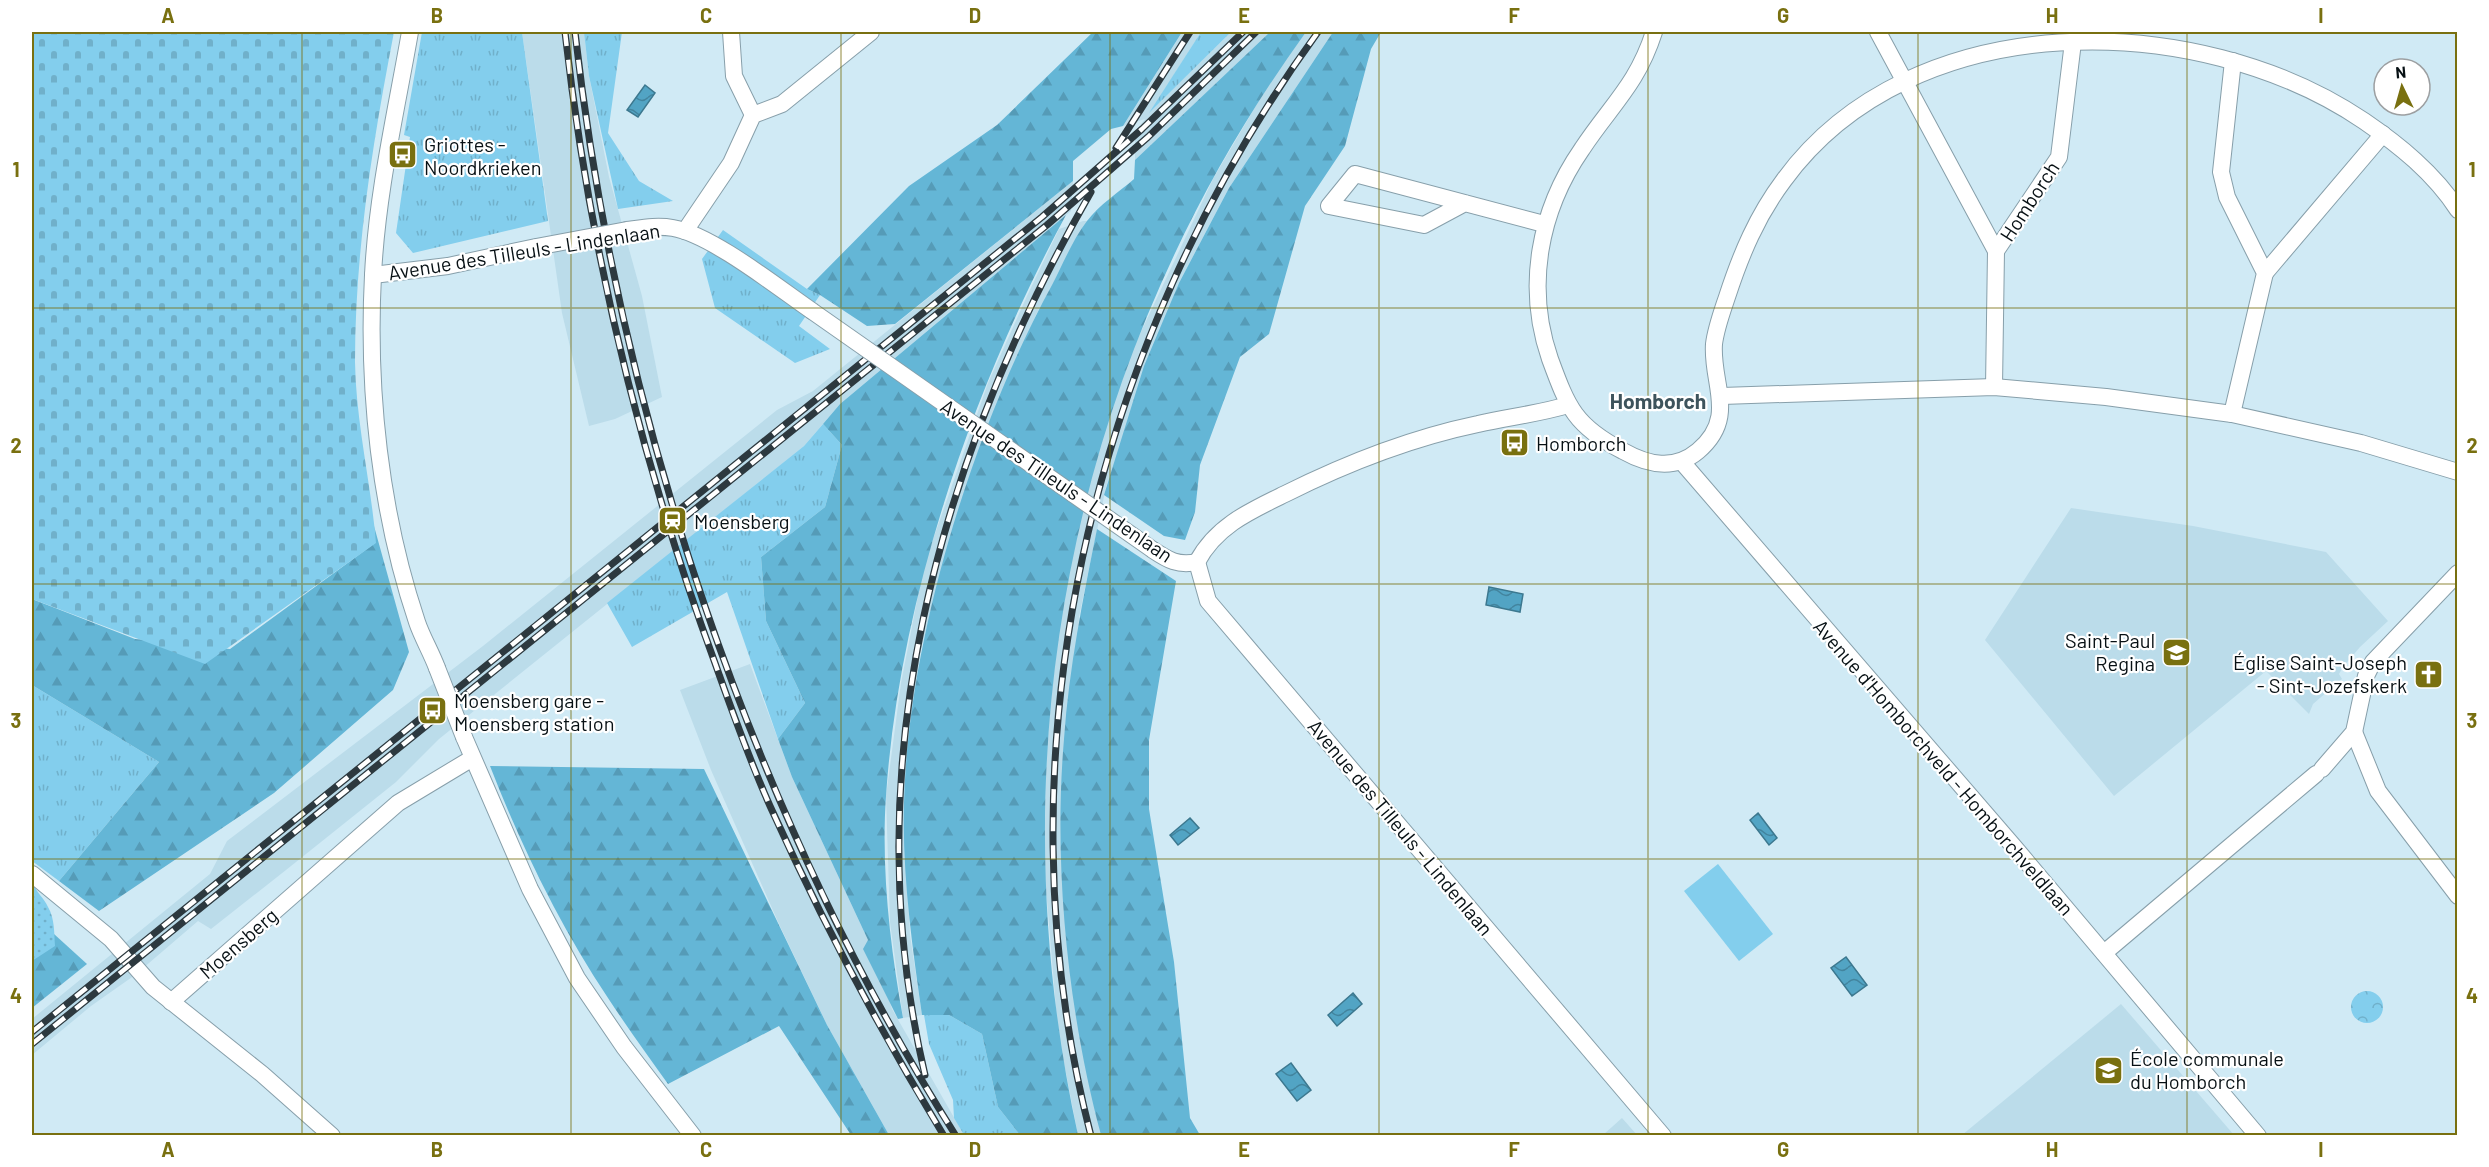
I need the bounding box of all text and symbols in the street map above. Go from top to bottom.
text: A [161,3,175,27]
text: B [431,3,443,27]
text: C [700,3,712,27]
text: D [969,3,981,27]
text: E [1238,3,1250,27]
text: F [1508,3,1520,27]
text: G [1777,3,1789,27]
text: H [2046,3,2058,27]
text: I [2318,3,2324,27]
north arrow [2372,57,2432,117]
text: N [2395,62,2407,81]
place label: Griottes - Noordkrieken [424,132,542,179]
bus stop icon: Griottes - Noordkrieken [387,139,419,171]
street label: Homborch [1994,156,2064,246]
text: 1 [12,157,20,181]
text: 1 [2468,157,2476,181]
street label: Avenue des Tilleuls - Lindenlaan [386,218,662,284]
district label: Homborch [1610,388,1706,413]
street label: Avenue des Tilleuls - Lindenlaan [936,393,1178,567]
bus stop icon: Homborch [1499,427,1531,459]
place label: Homborch [1536,431,1627,455]
text: 2 [10,433,22,457]
text: 2 [2466,433,2478,457]
station icon: Moensberg [657,505,689,537]
place label: Moensberg [694,509,789,533]
street label: Avenue d'Homborchveld - Homborchveldlaan [1809,614,2079,920]
place label: Saint-Paul Regina [2065,628,2155,675]
school or university icon: Saint-Paul Regina [2160,636,2192,668]
place label: Église Saint-Joseph - Sint-Jozefskerk [2233,650,2407,697]
church icon: Église Saint-Joseph - Sint-Jozefskerk [2412,658,2444,690]
place label: Moensberg gare - Moensberg station [454,688,615,735]
bus stop icon: Moensberg gare - Moensberg station [417,695,449,727]
text: 3 [11,708,21,732]
text: 3 [2467,708,2477,732]
street label: Avenue des Tilleuls - Lindenlaan [1304,714,1498,940]
street label: Moensberg [194,903,282,983]
text: 4 [10,983,22,1007]
text: 4 [2466,983,2478,1007]
place label: École communale du Homborch [2130,1046,2284,1093]
school or university icon: École communale du Homborch [2093,1054,2125,1086]
text: A [161,1137,175,1161]
text: B [431,1137,443,1161]
text: C [700,1137,712,1161]
text: D [969,1137,981,1161]
text: E [1238,1137,1250,1161]
text: F [1508,1137,1520,1161]
text: G [1777,1137,1789,1161]
text: H [2046,1137,2058,1161]
text: I [2318,1137,2324,1161]

